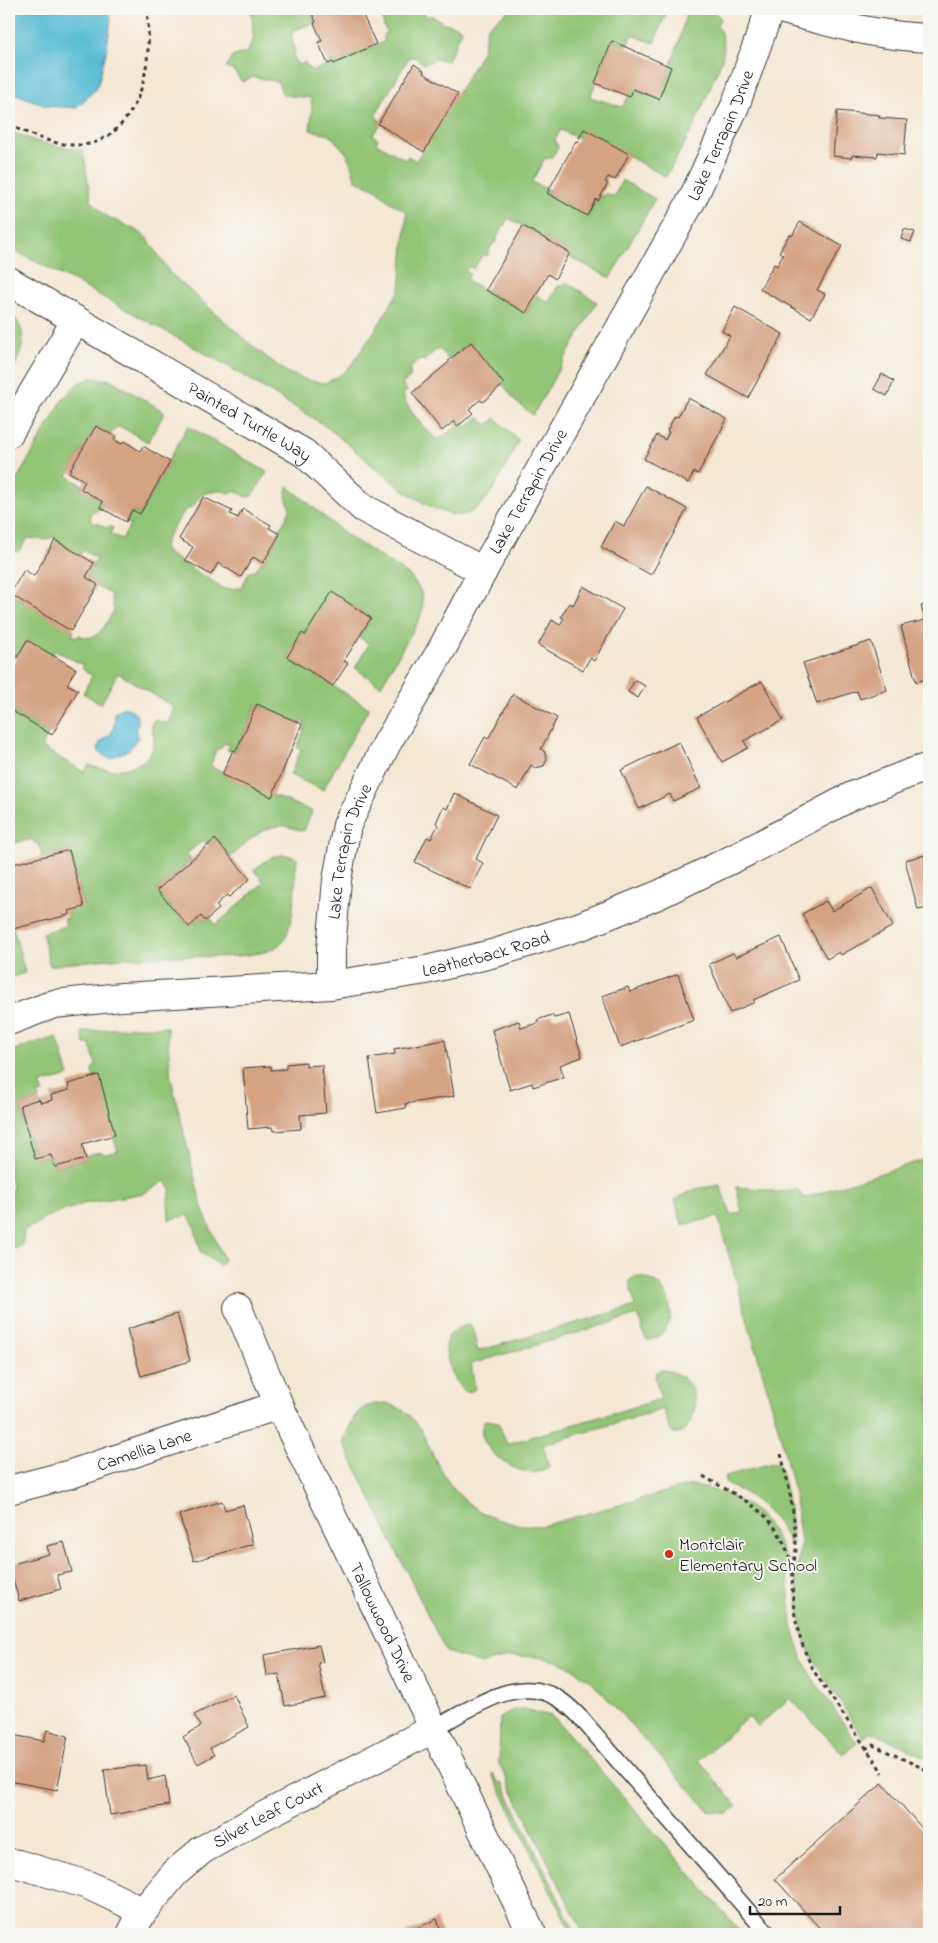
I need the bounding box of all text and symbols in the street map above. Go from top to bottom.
street label: Lake Terrapin Drive [682,66,762,206]
street label: Painted Turtle Way [182,377,317,469]
street label: Lake Terrapin Drive [484,424,576,560]
street label: Lake Terrapin Drive [323,779,381,921]
street label: Leatherback Road [421,926,554,985]
street label: Camellia Lane [94,1424,196,1480]
place label: Montclair Elementary School [679,1533,817,1580]
marker: Montclair Elementary School [663,1548,675,1560]
street label: Tallowwood Drive [341,1559,421,1688]
street label: Silver Leaf Court [209,1776,329,1856]
scale bar [750,1883,840,1915]
text: 20 m [758,1891,788,1913]

